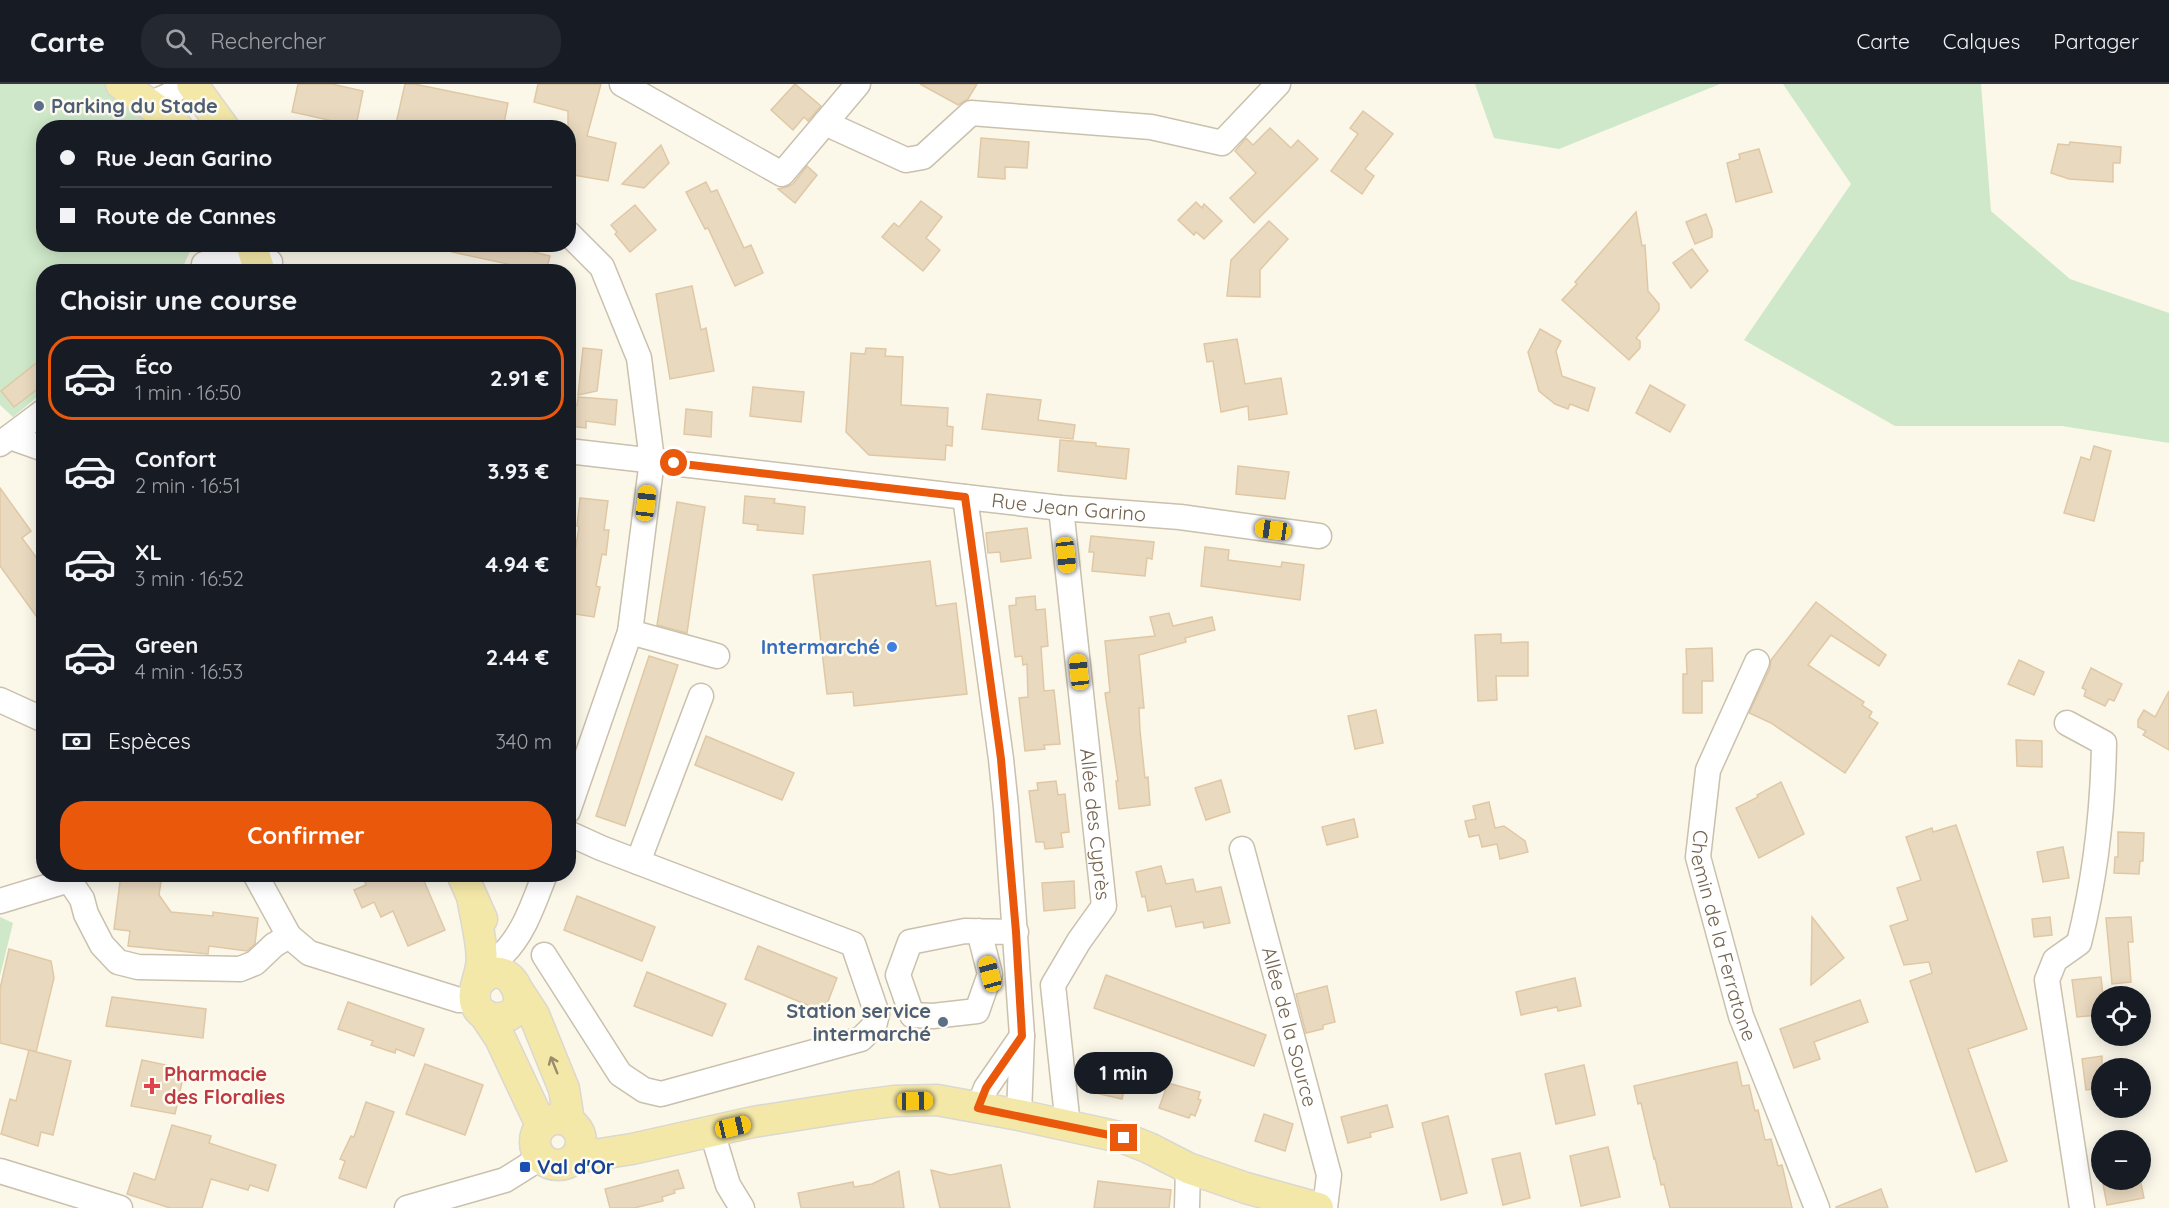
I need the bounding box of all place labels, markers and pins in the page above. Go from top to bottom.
place label: Parking du Stade [51,93,218,118]
marker: Parking du Stade [32,99,46,113]
place label: Intermarché [761,634,880,659]
marker: Intermarché [885,640,899,654]
place label: Station service intermarché [786,998,931,1046]
marker: Station service intermarché [936,1015,950,1029]
place label: Pharmacie des Floralies [164,1061,285,1109]
marker: Pharmacie des Floralies [145,1079,159,1093]
place label: Val d'Or [537,1154,615,1179]
marker: Val d'Or [518,1160,532,1174]

